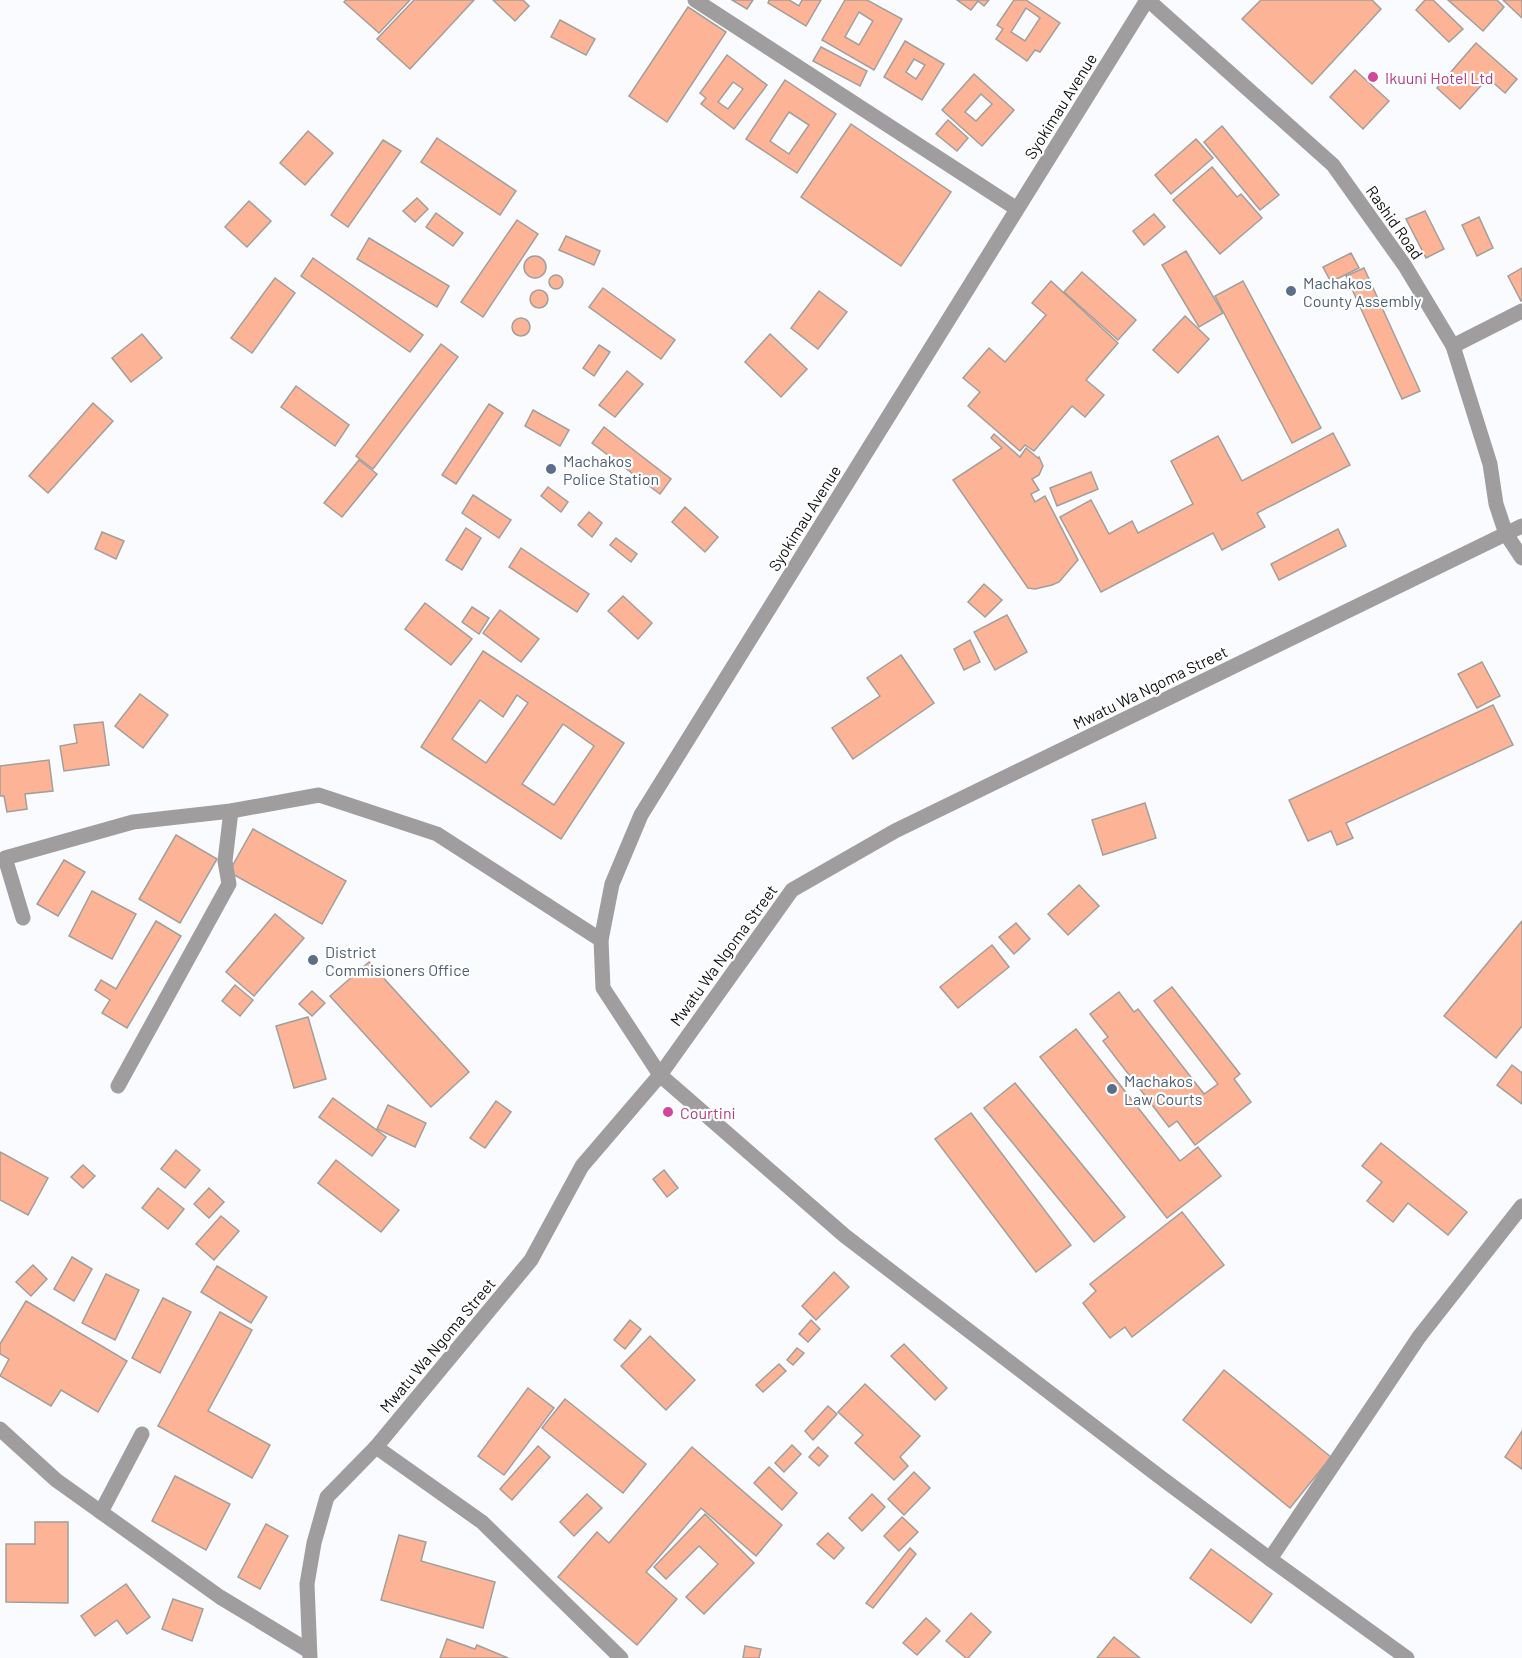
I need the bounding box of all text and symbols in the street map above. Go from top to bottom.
street label: Syokimau Avenue [1020,50,1100,162]
place label: Ikuuni Hotel Ltd [1385,68,1494,87]
marker: Ikuuni Hotel Ltd [1366,70,1380,84]
street label: Rashid Road [1363,181,1427,263]
place label: Machakos County Assembly [1303,273,1422,310]
marker: Machakos County Assembly [1284,284,1298,298]
place label: Machakos Police Station [563,451,659,488]
marker: Machakos Police Station [544,462,558,476]
street label: Syokimau Avenue [764,462,844,574]
street label: Mwatu Wa Ngoma Street [1070,641,1230,733]
street label: Mwatu Wa Ngoma Street [665,881,781,1029]
place label: District Commisioners Office [325,942,470,979]
marker: District Commisioners Office [306,953,320,967]
place label: Machakos Law Courts [1124,1071,1202,1108]
marker: Machakos Law Courts [1105,1082,1119,1096]
place label: Courtini [680,1103,736,1122]
marker: Courtini [661,1105,675,1119]
street label: Mwatu Wa Ngoma Street [375,1274,499,1416]

